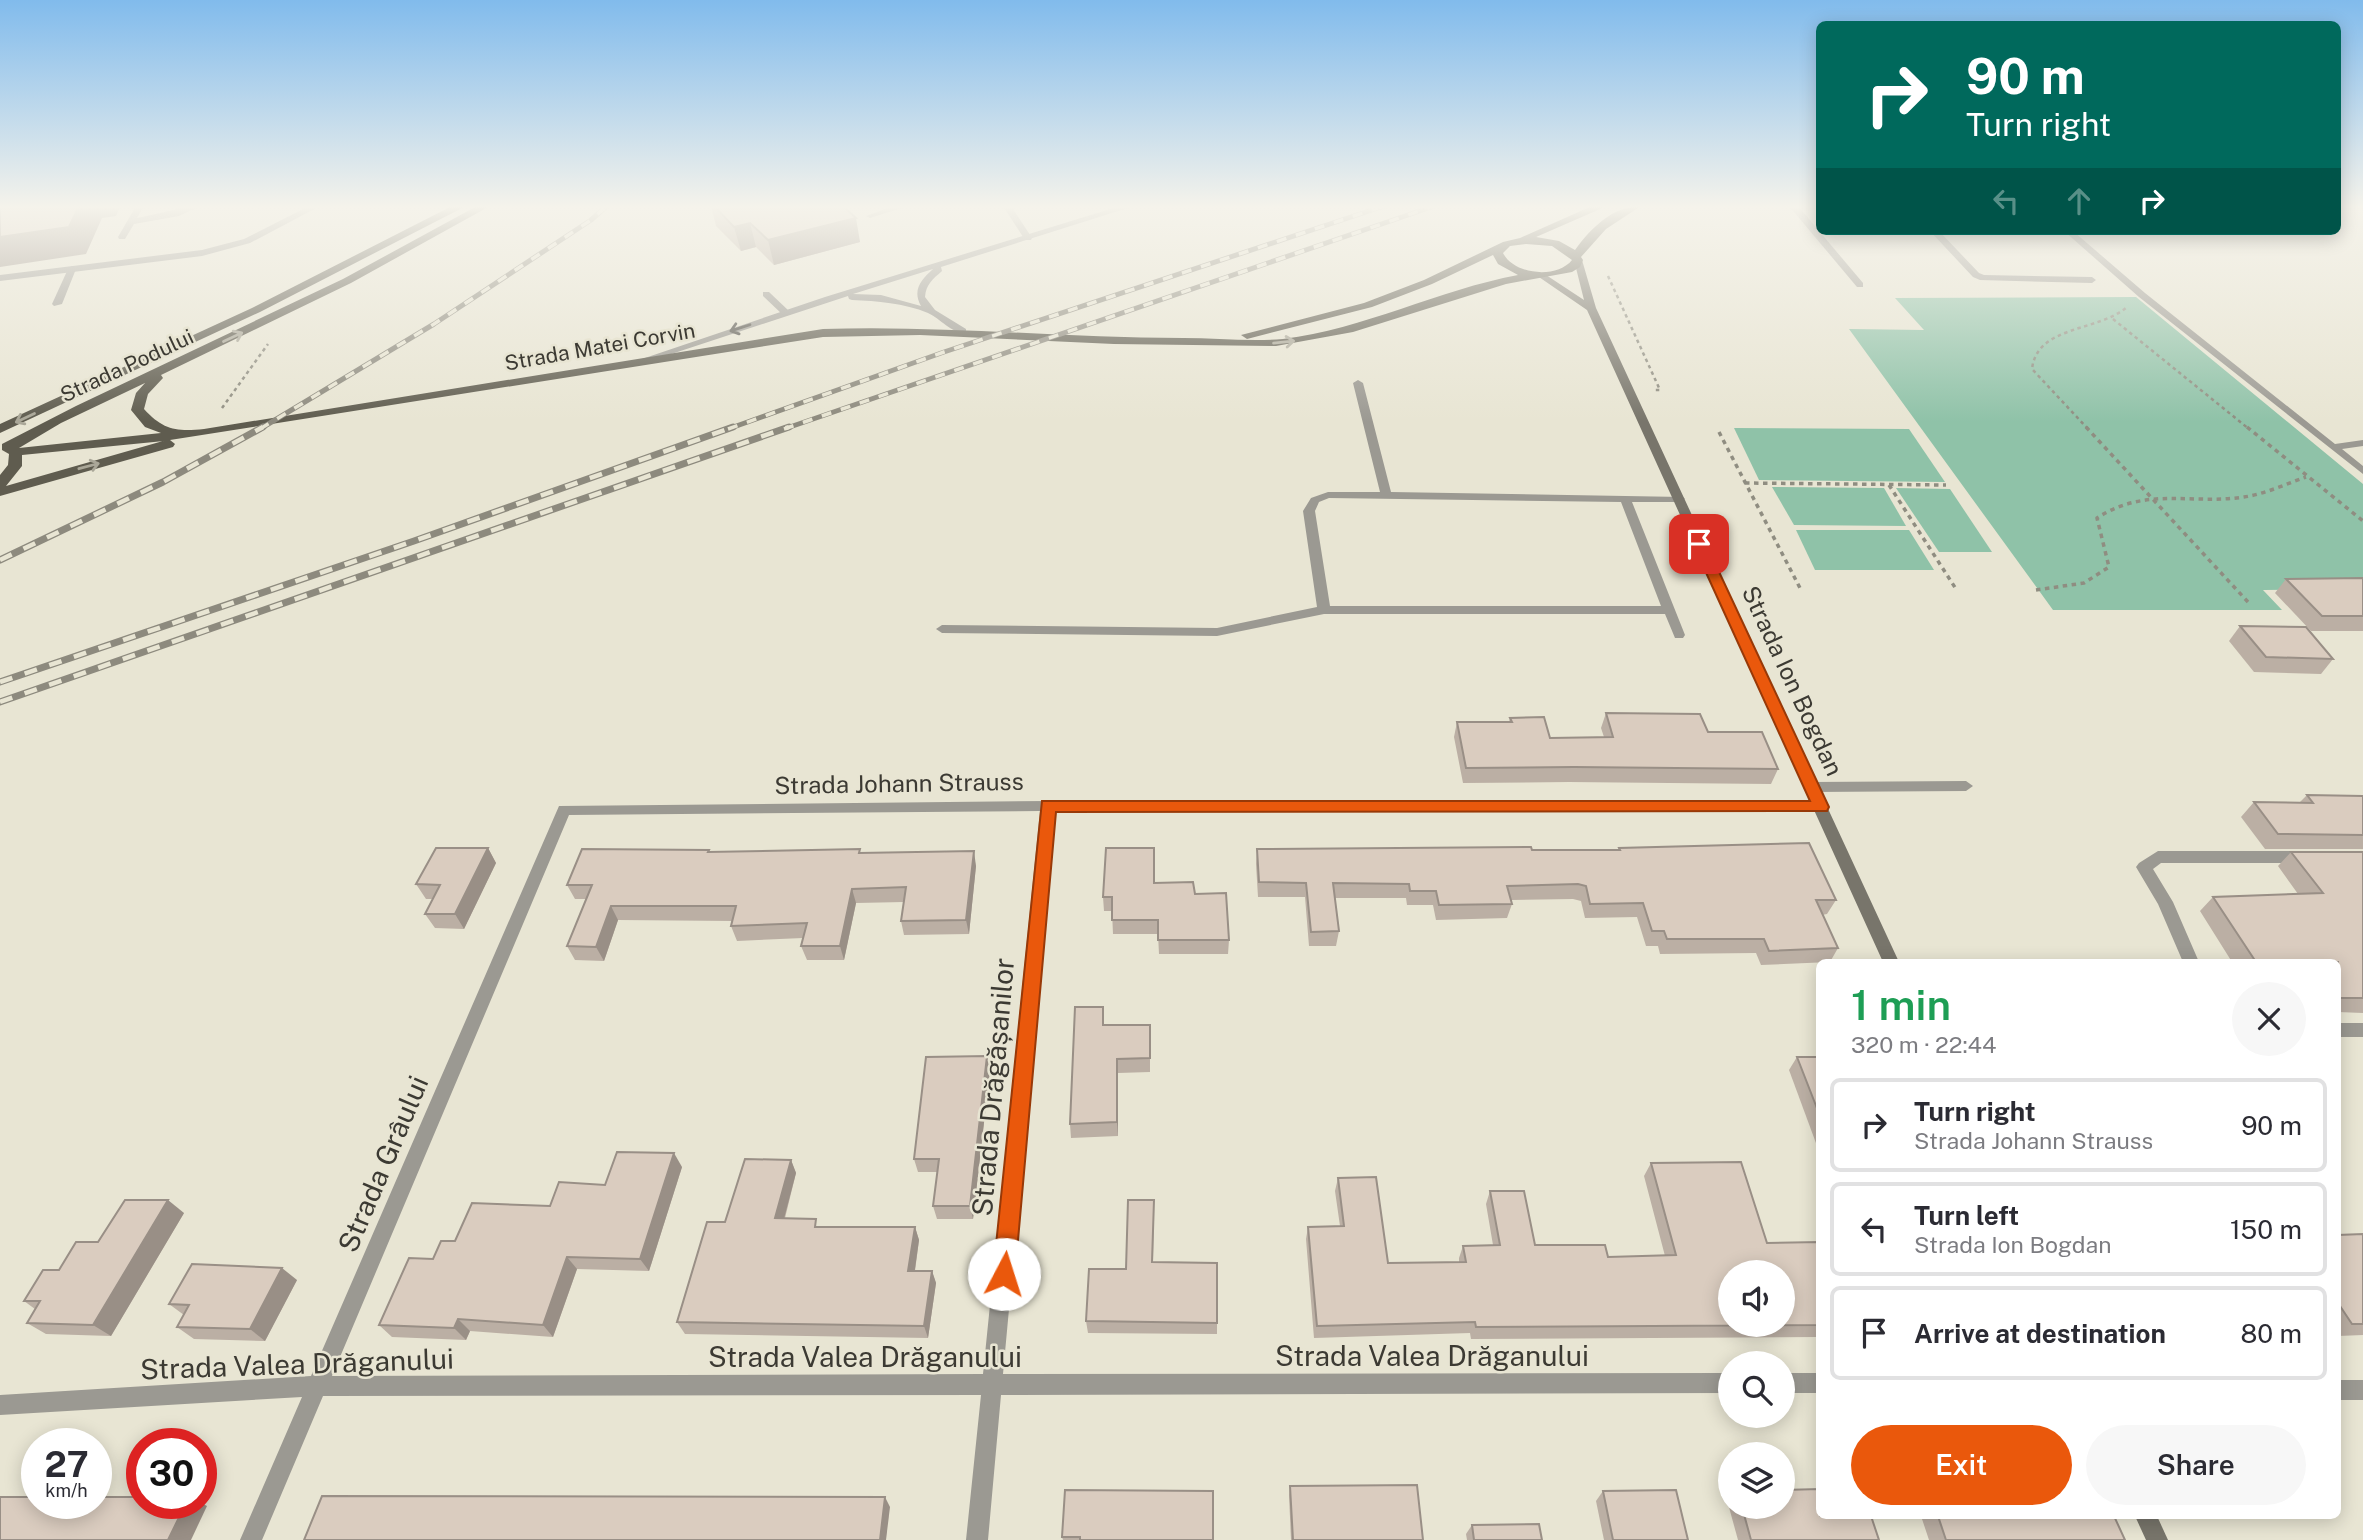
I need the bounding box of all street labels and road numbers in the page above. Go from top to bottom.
street label: Strada Matei Corvin [503,317,697,376]
street label: Strada Podului [56,324,197,407]
street label: Strada Ion Bogdan [1737,581,1849,780]
street label: Strada Johann Strauss [774,767,1024,799]
street label: Strada Drăgășanilor [965,956,1020,1218]
street label: Strada Grâului [331,1071,435,1257]
street label: Strada Valea Drăganului [1275,1339,1589,1372]
street label: Strada Valea Drăganului [708,1340,1022,1373]
street label: Strada Valea Drăganului [139,1342,454,1385]

